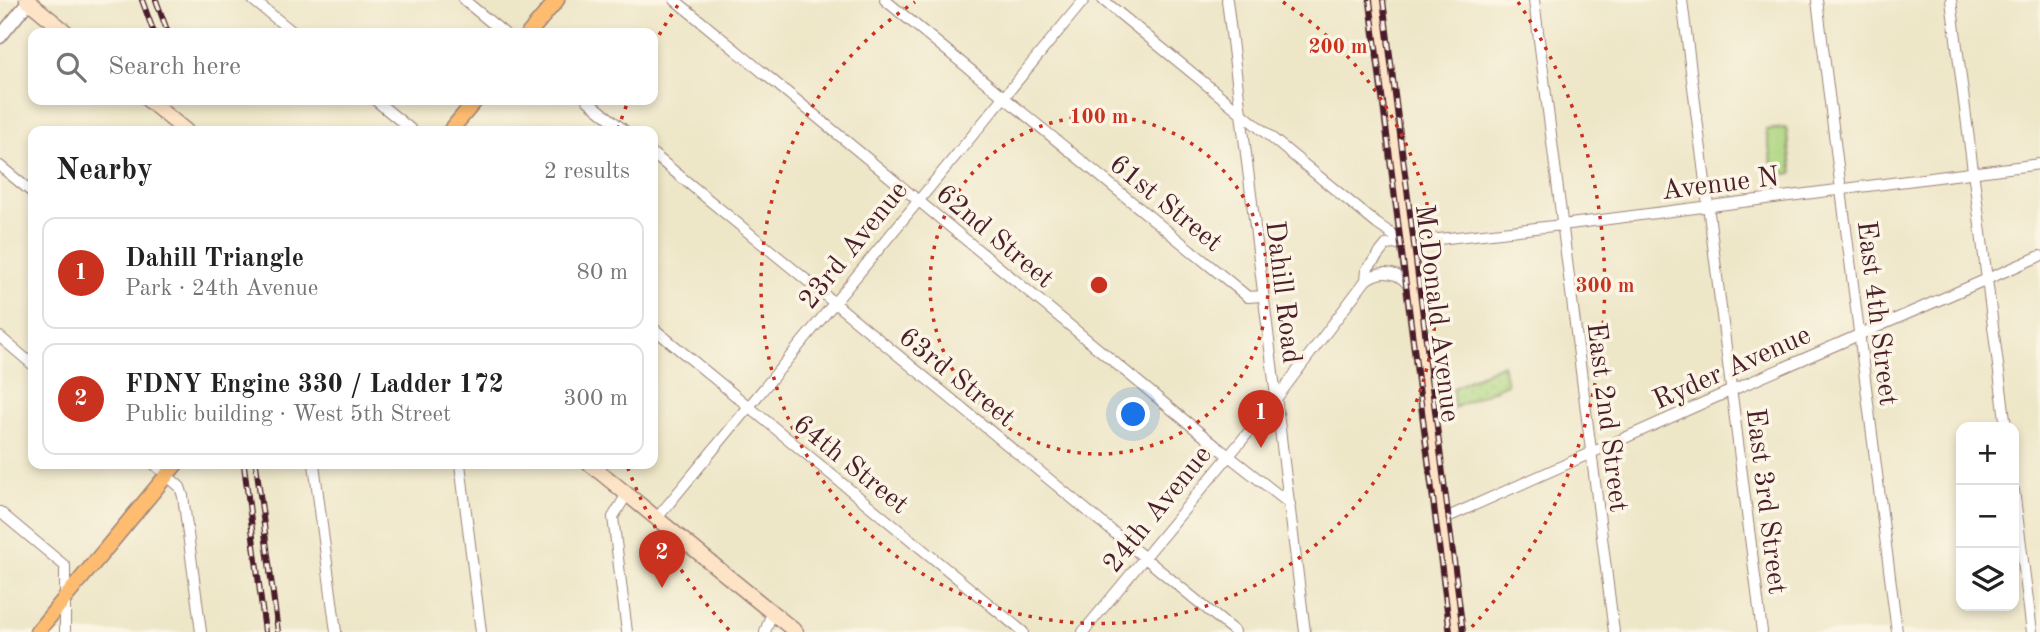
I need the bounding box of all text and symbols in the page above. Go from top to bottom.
search box [28,28,658,105]
text: 200 m [1308,37,1368,58]
icon: search [52,48,90,86]
text: Search here [108,54,241,80]
text: 100 m [1069,107,1129,128]
street label: 61st Street [1103,151,1227,258]
text: Nearby [56,156,153,186]
text: 2 results [544,160,630,183]
street label: Avenue N [1660,164,1781,206]
street label: 23rd Avenue [795,177,914,315]
street label: 62nd Street [930,180,1058,294]
street label: McDonald Avenue [1409,203,1463,424]
street label: Dahill Road [1259,219,1305,365]
street label: East 4th Street [1851,219,1901,408]
text: Dahill Triangle [125,246,304,272]
text: 1 [74,261,88,284]
text: 80 m [577,261,628,284]
centre of rings [1087,273,1111,297]
text: 300 m [1575,276,1635,297]
text: Park · 24th Avenue [125,277,318,300]
street label: East 2nd Street [1580,321,1632,514]
street label: Ryder Avenue [1649,322,1815,416]
street label: 63rd Street [893,323,1020,433]
text: FDNY Engine 330 / Ladder 172 [125,372,504,398]
text: 2 [74,387,88,410]
text: 300 m [563,387,628,410]
pin: 1 [1238,390,1284,448]
your location [1116,397,1150,431]
text: Public building · West 5th Street [125,403,451,426]
street label: East 3rd Street [1740,407,1790,596]
street label: 64th Street [787,411,913,520]
map controls [1956,422,2019,611]
button: + [1956,422,2019,485]
street label: 24th Avenue [1099,441,1218,579]
button: − [1956,485,2019,548]
pin: 2 [639,530,685,588]
button: layers [1956,548,2019,611]

